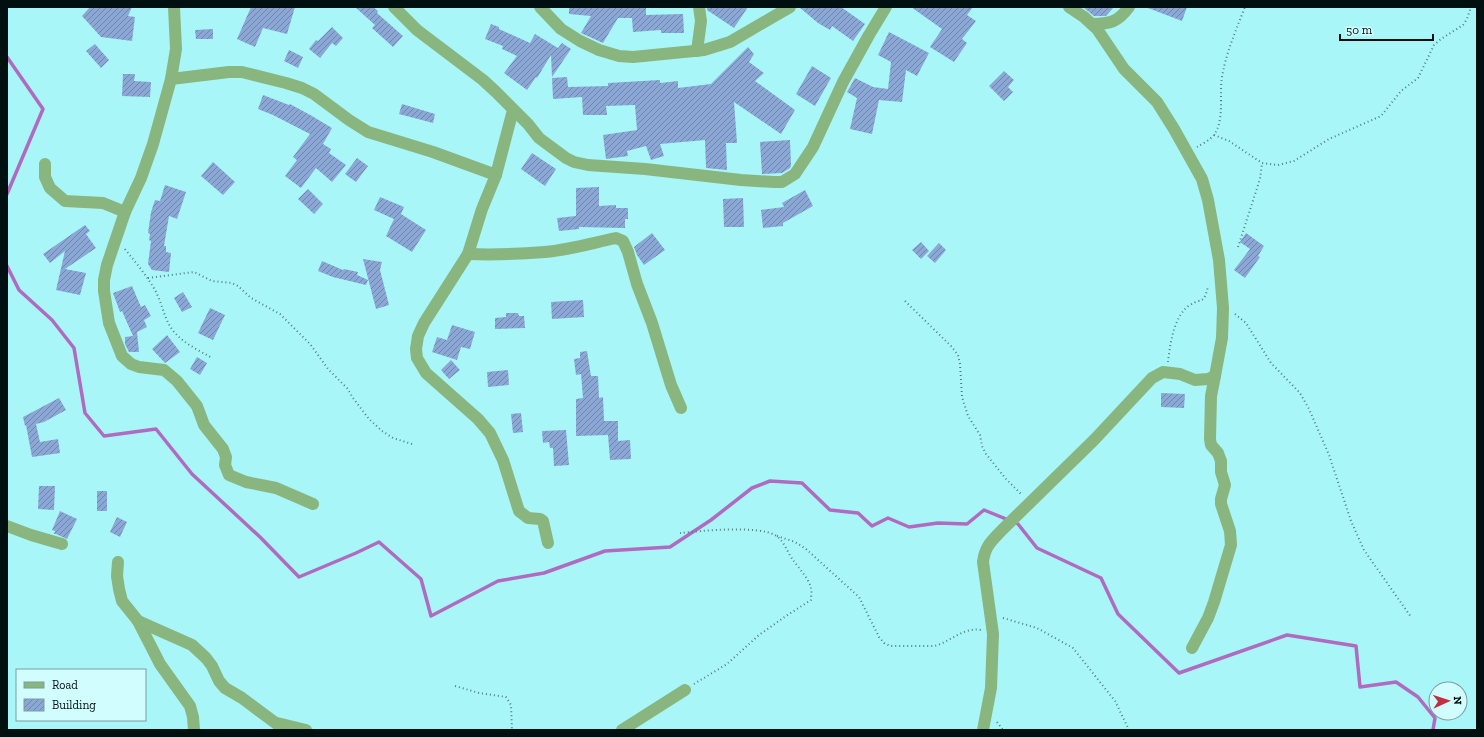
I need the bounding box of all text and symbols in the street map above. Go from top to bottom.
scale bar [1340,16,1433,42]
text: 50 m [1346,23,1373,37]
legend [16,669,146,721]
text: Road [52,678,78,692]
north arrow [1428,681,1468,721]
text: N [1451,696,1464,706]
text: Building [52,698,96,712]

